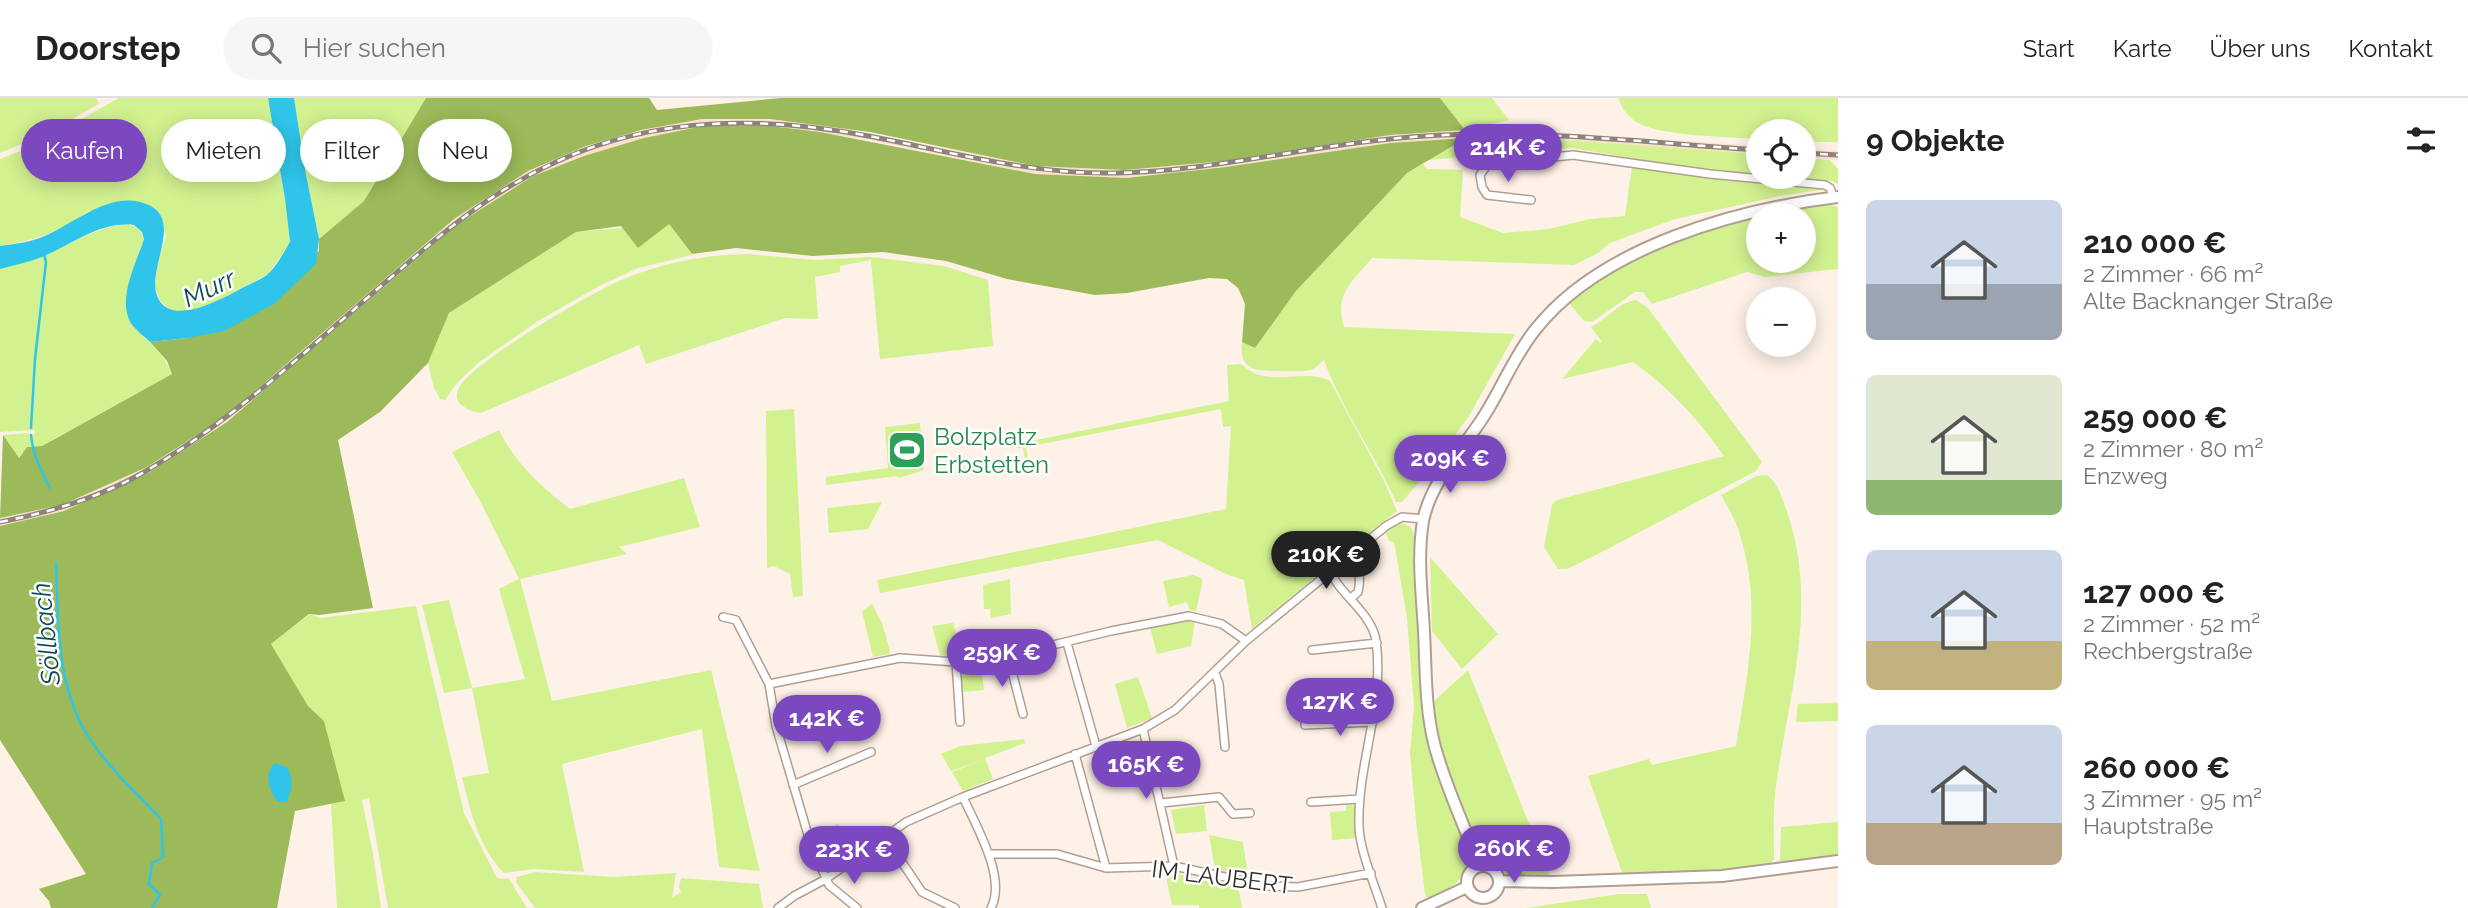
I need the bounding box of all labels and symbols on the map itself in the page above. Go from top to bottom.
pin: 214K € [1451,125,1565,184]
water label: Murr [178,262,241,313]
place label: Bolzplatz Erbstetten [934,422,1049,479]
sports icon: Bolzplatz Erbstetten [886,429,928,471]
pin: 209K € [1393,436,1507,495]
pin: 210K € [1269,532,1383,591]
water label: Söllbach [26,581,66,688]
pin: 259K € [945,630,1059,689]
pin: 127K € [1283,678,1397,738]
pin: 142K € [770,696,884,755]
pin: 165K € [1089,742,1203,801]
pin: 223K € [797,826,911,886]
pin: 260K € [1457,826,1571,885]
street label: IM LAUBERT [1150,854,1294,900]

